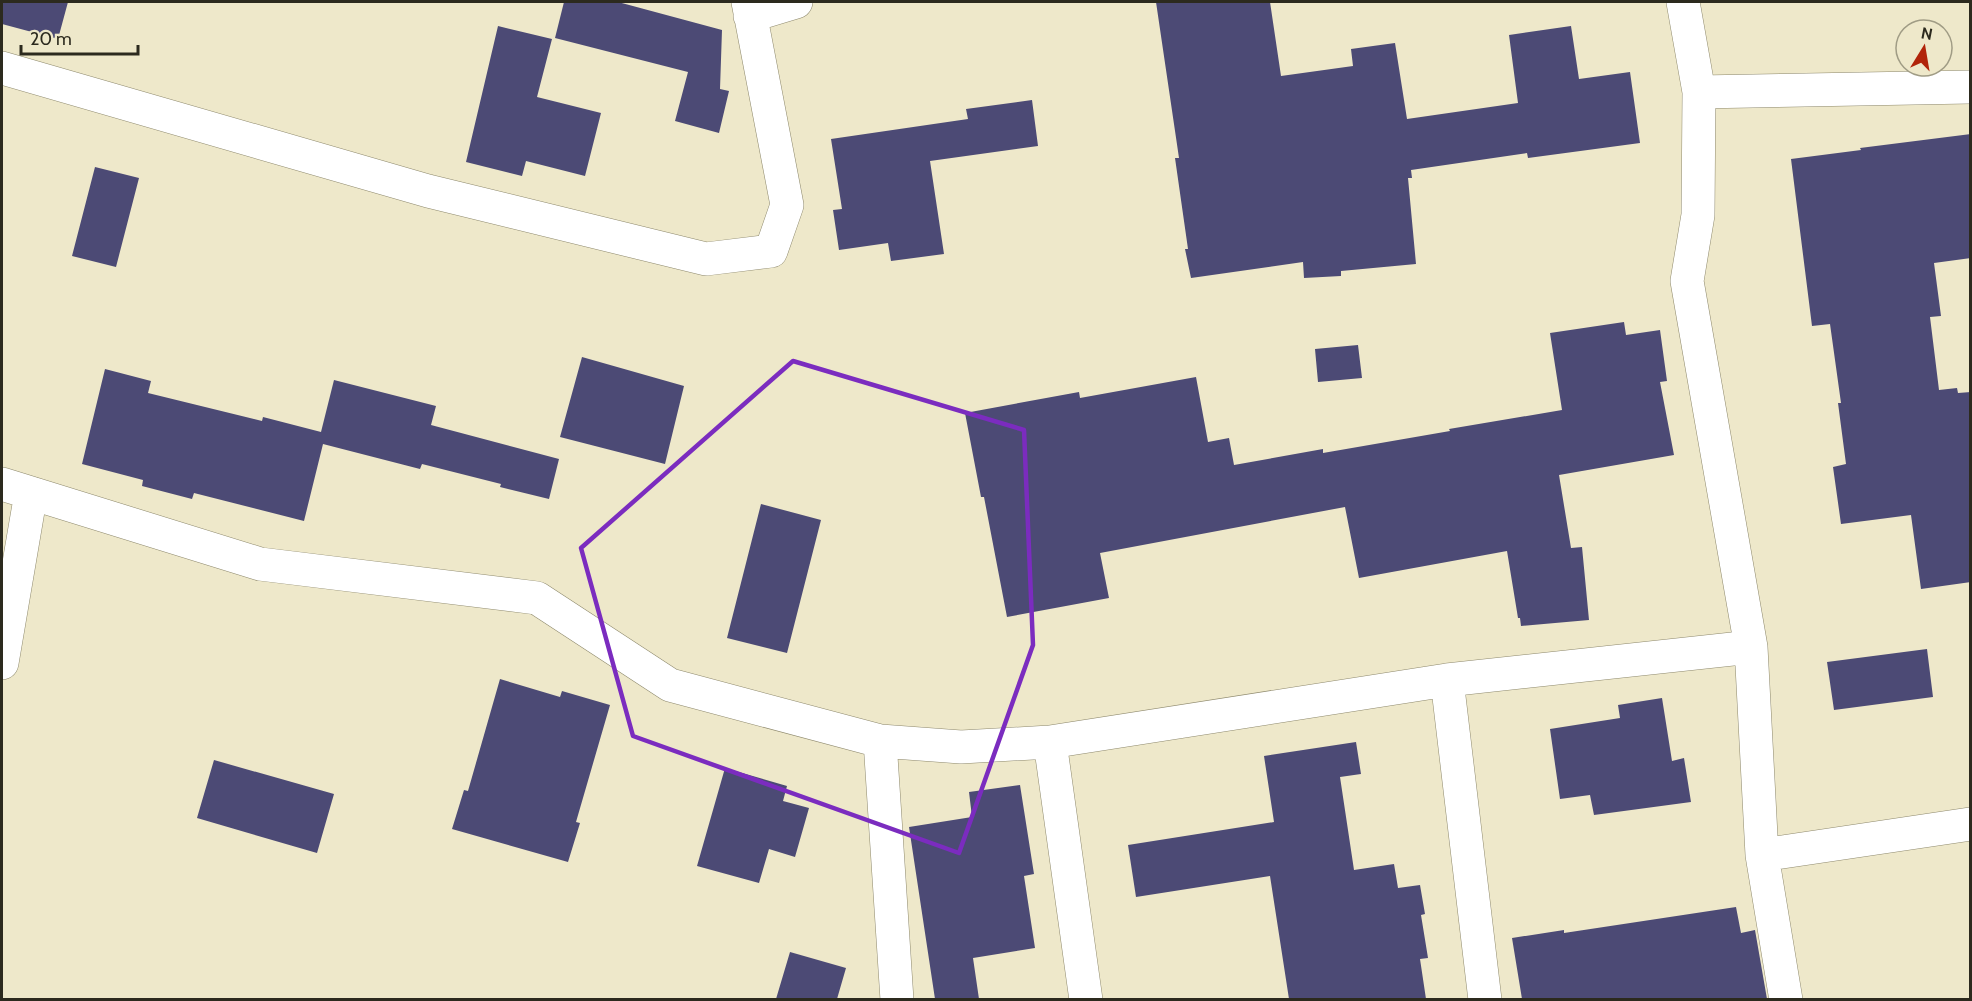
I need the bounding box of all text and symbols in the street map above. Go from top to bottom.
scale bar [21,18,138,56]
north arrow [1894,18,1954,78]
text: N [1919,23,1934,44]
text: 20 m [30,28,72,50]

